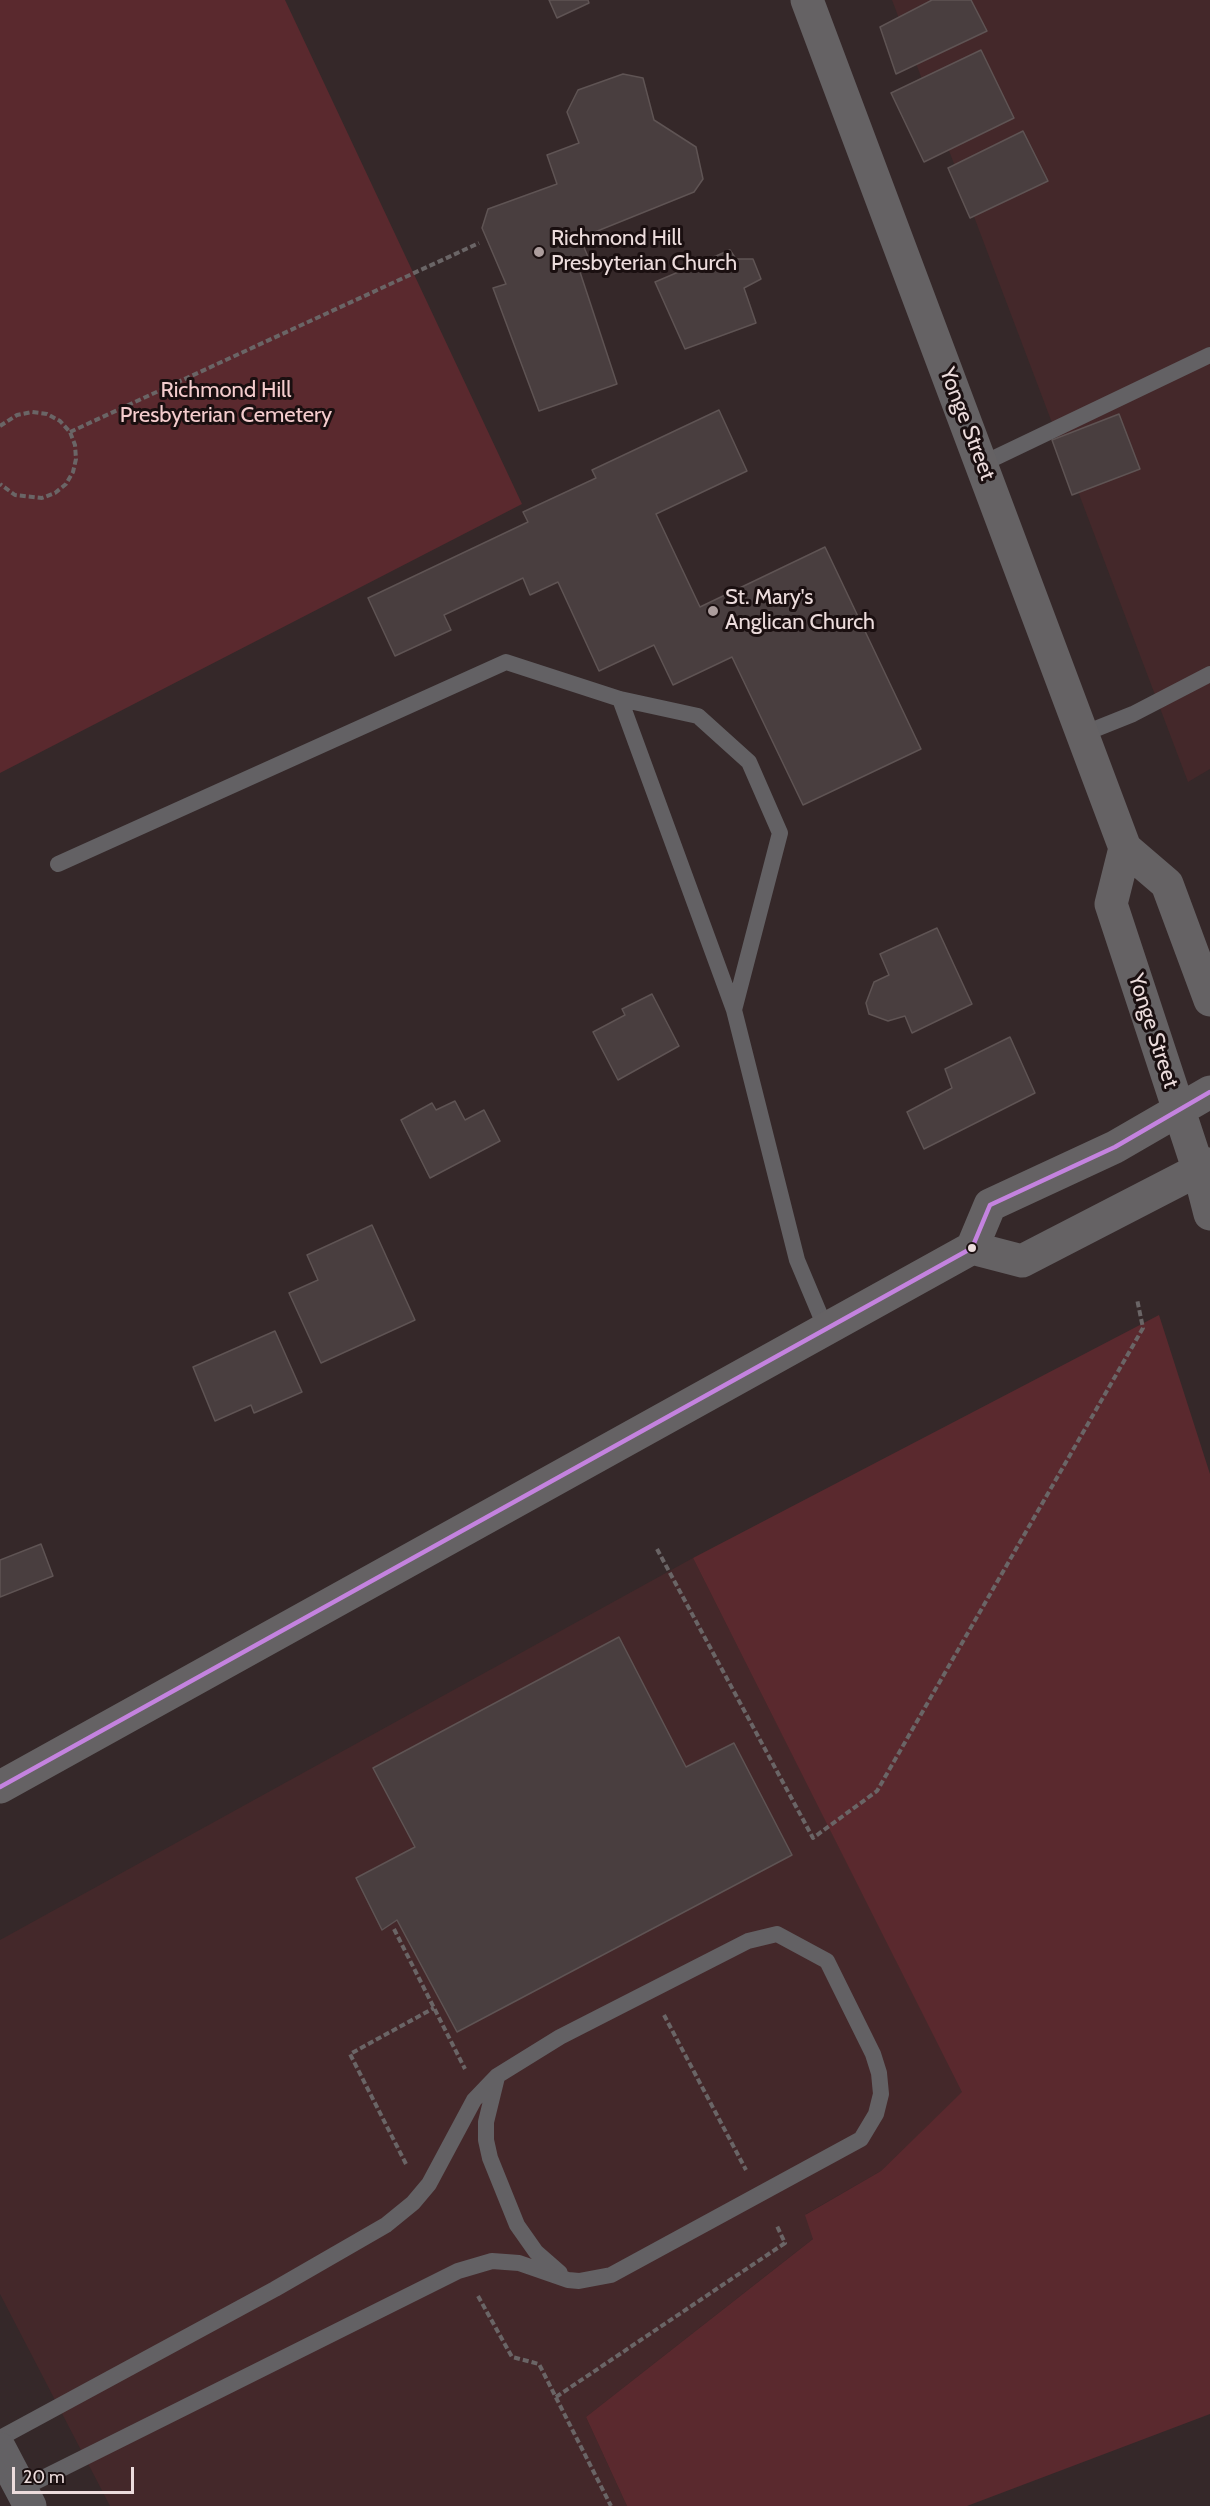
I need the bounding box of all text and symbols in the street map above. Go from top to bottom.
place label: Richmond Hill Presbyterian Church [551,226,737,278]
marker: Richmond Hill Presbyterian Church [532,245,546,259]
street label: Yonge Street [933,364,1001,484]
park label: Richmond Hill Presbyterian Cemetery [120,378,332,430]
place label: St. Mary's Anglican Church [725,585,875,636]
marker: St. Mary's Anglican Church [706,604,720,618]
street label: Yonge Street [1122,970,1184,1092]
unlabelled marker [966,1242,978,1254]
scale bar [15,2455,136,2493]
text: 20 m [23,2466,65,2488]

